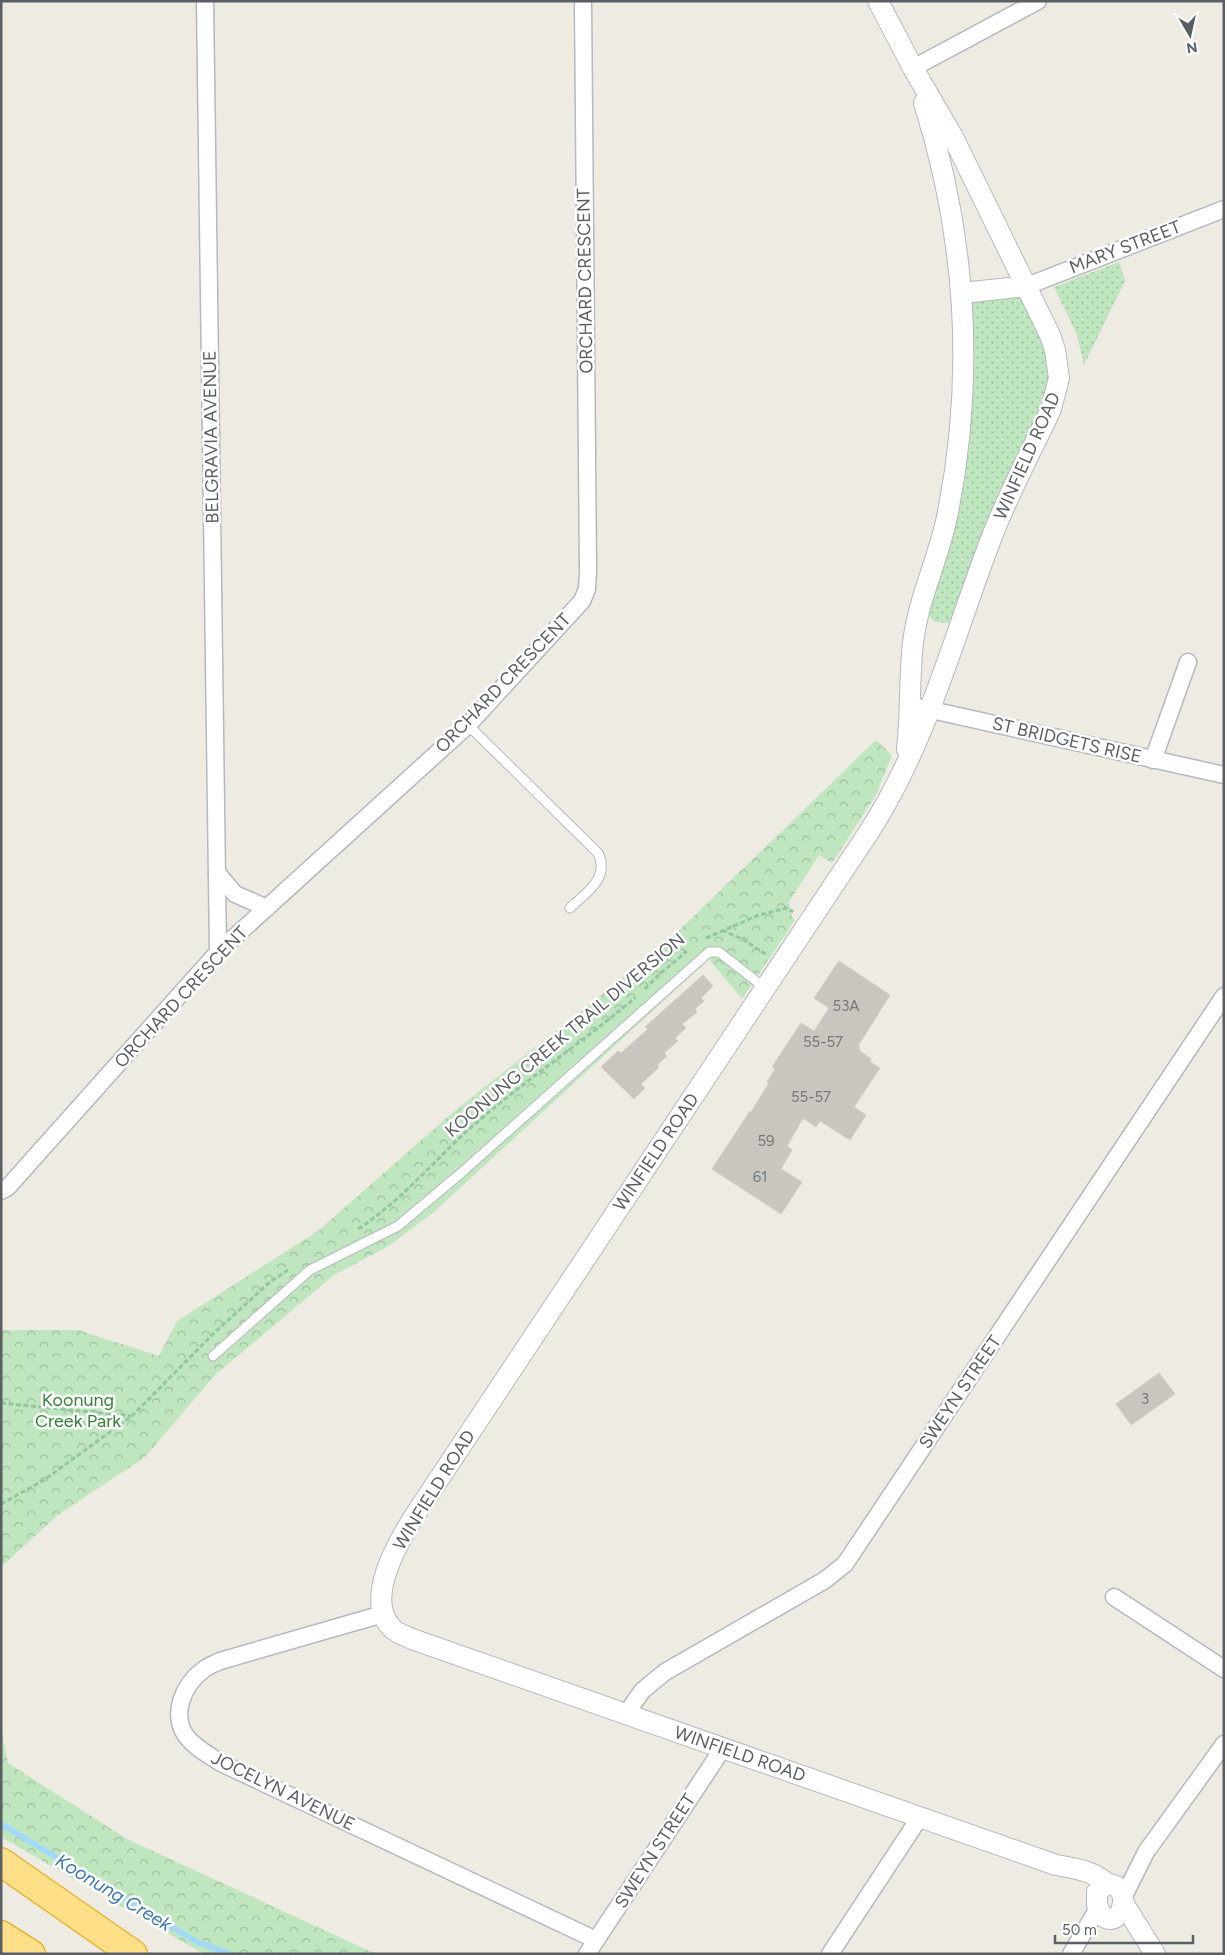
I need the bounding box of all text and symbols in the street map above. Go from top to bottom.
north arrow [1165,10,1215,60]
text: N [1185,38,1199,57]
street label: ORCHARD CRESCENT [572,188,598,374]
street label: MARY STREET [1066,216,1184,278]
street label: BELGRAVIA AVENUE [198,350,224,524]
street label: WINFIELD ROAD [989,389,1065,523]
street label: ORCHARD CRESCENT [431,609,575,757]
street label: ST BRIDGETS RISE [990,712,1144,768]
street label: ORCHARD CRESCENT [110,922,252,1072]
street label: KOONUNG CREEK TRAIL DIVERSION [441,928,689,1142]
house number: 53A [833,997,859,1015]
house number: 55-57 [803,1033,843,1051]
house number: 55-57 [791,1088,831,1106]
street label: WINFIELD ROAD [608,1089,704,1215]
house number: 59 [757,1132,775,1150]
house number: 61 [753,1168,767,1186]
street label: SWEYN STREET [914,1331,1006,1453]
park label: Koonung Creek Park [35,1389,121,1432]
house number: 3 [1141,1390,1149,1408]
street label: WINFIELD ROAD [388,1426,480,1554]
street label: WINFIELD ROAD [671,1721,809,1787]
street label: JOCELYN AVENUE [208,1747,358,1835]
street label: SWEYN STREET [610,1790,700,1912]
water label: Koonung Creek [52,1849,177,1937]
scale bar [1055,1912,1192,1944]
text: 50 m [1062,1921,1097,1939]

